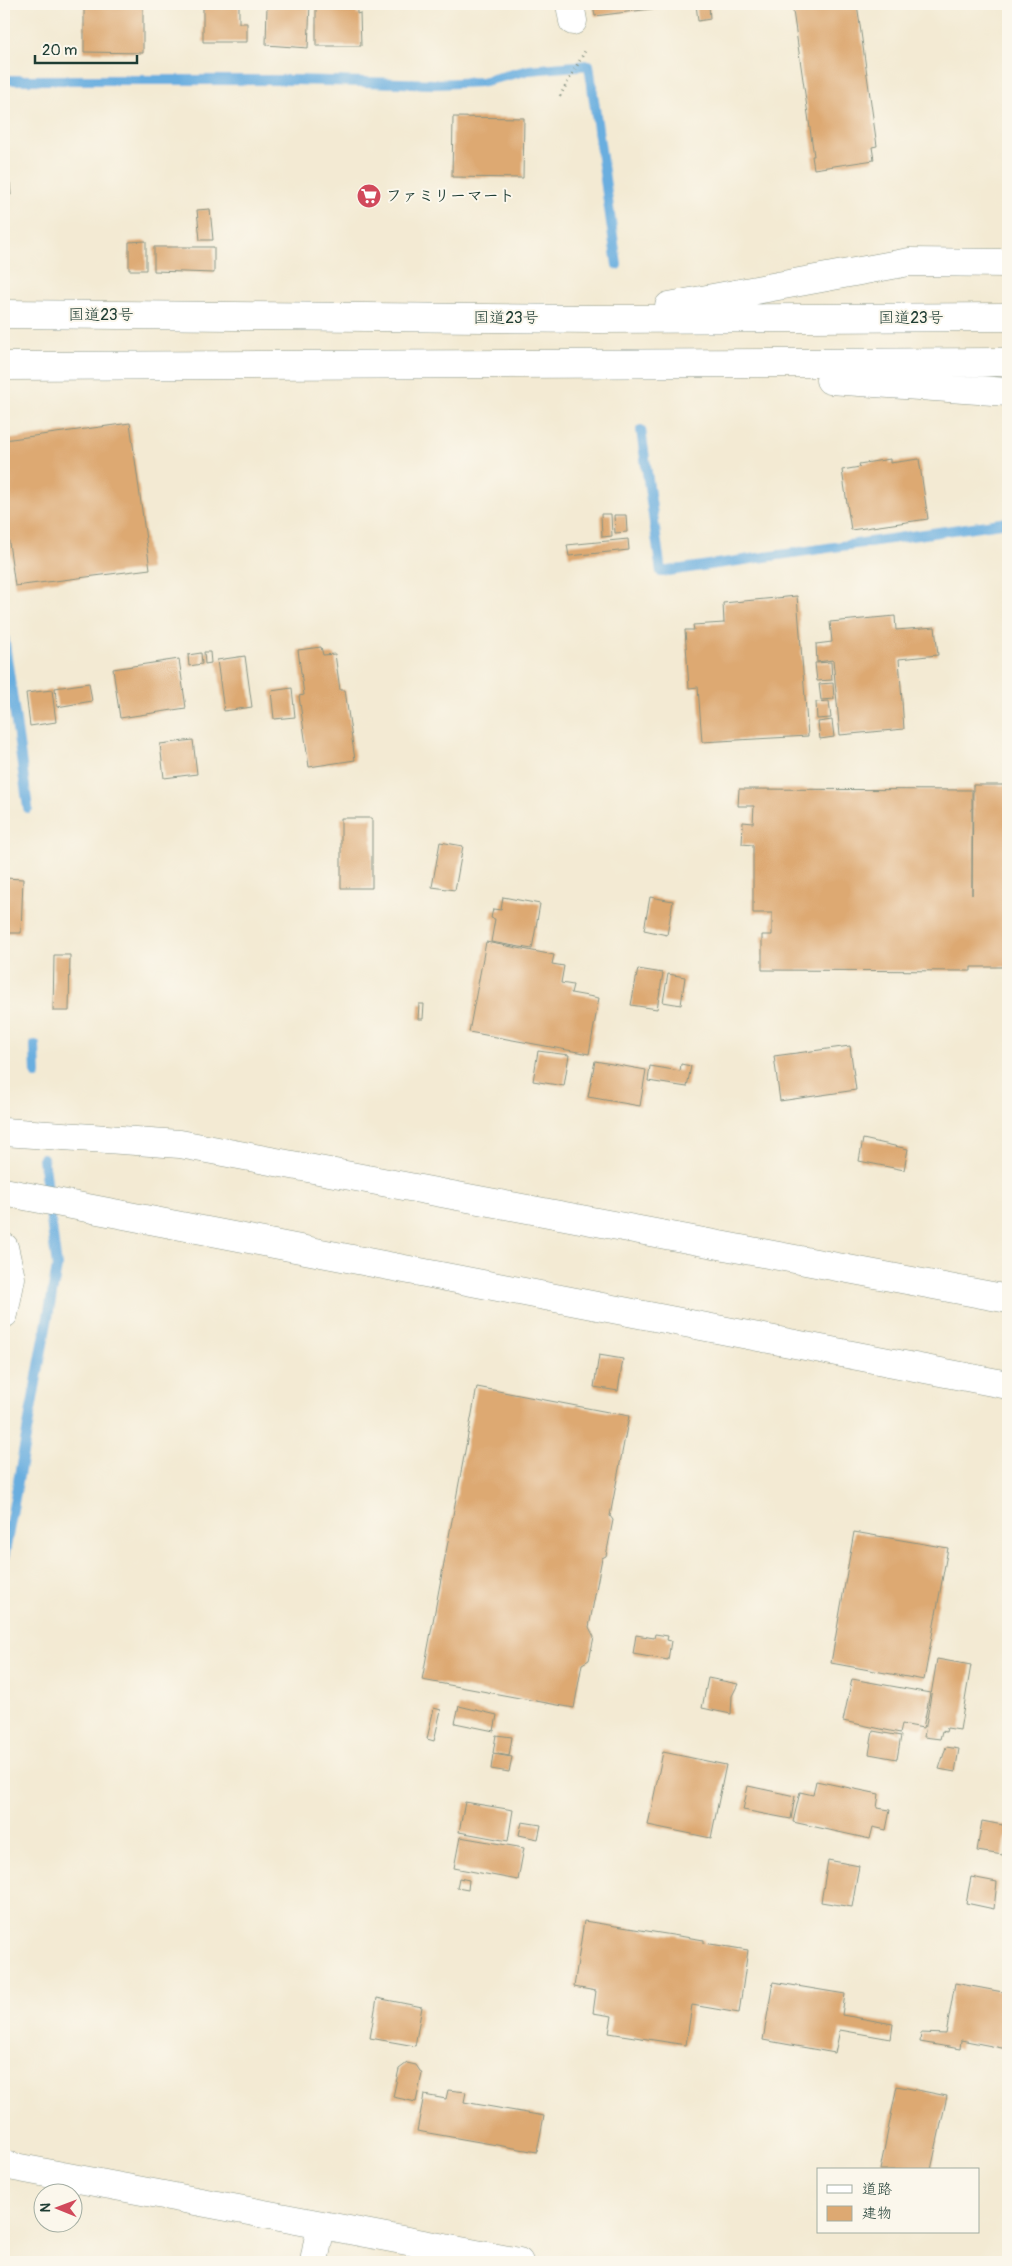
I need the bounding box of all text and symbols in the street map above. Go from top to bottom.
scale bar [35,32,138,64]
text: 20 m [42,41,77,60]
supermarket icon: ファミリーマート [356,183,382,209]
place label: ファミリーマート [386,186,515,206]
street label: 国道23号 [68,305,134,325]
street label: 国道23号 [473,308,539,328]
street label: 国道23号 [878,308,944,328]
legend [817,2168,980,2234]
text: 道路 [862,2180,892,2199]
north arrow [32,2184,82,2234]
text: N [37,2203,54,2213]
text: 建物 [862,2204,892,2223]

